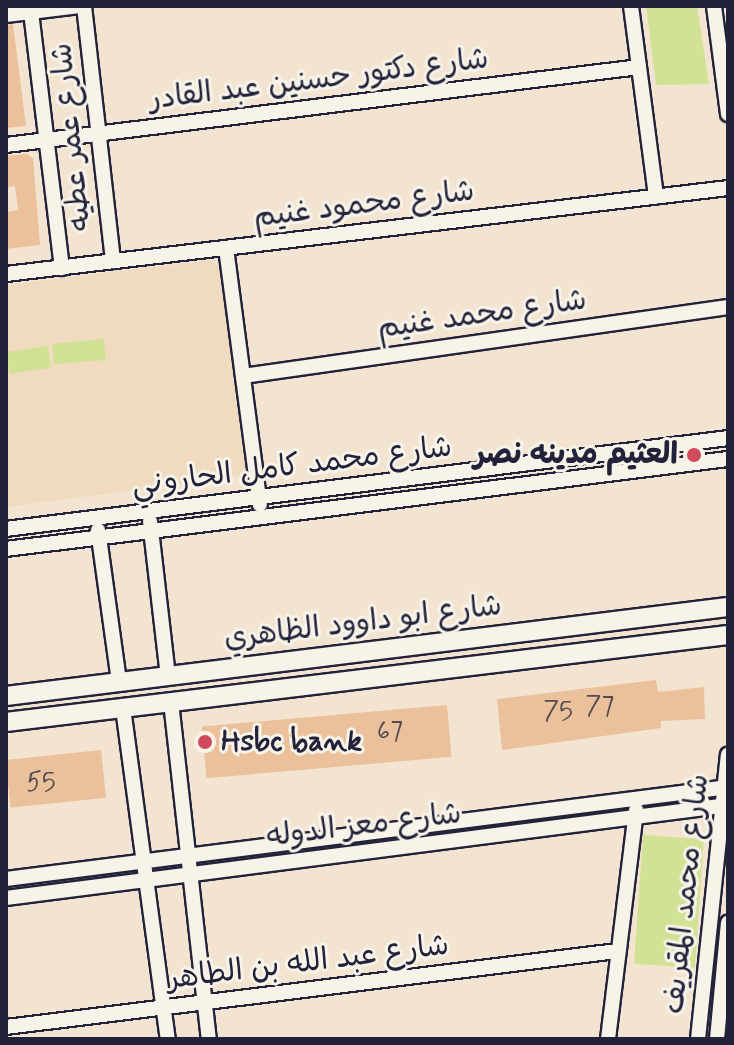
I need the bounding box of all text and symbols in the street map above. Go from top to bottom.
street label: شارع عمر عطيه [44,41,100,233]
street label: شارع دكتور حسنين عبد القادر [147,41,491,119]
street label: شارع محمود غنيم [251,174,477,236]
street label: شارع محمد غنيم [375,283,589,347]
street label: شارع محمد كامل الحاروني [130,429,454,505]
place label: العثيم مدينه نصر [474,437,678,473]
marker: العثيم مدينه نصر [685,446,703,464]
street label: شارع ابو داوود الظاهري [222,588,504,658]
house number: 77 [586,692,614,724]
house number: 75 [543,697,573,729]
house number: 67 [377,717,403,749]
place label: Hsbc bank [221,724,352,760]
marker: Hsbc bank [196,733,214,751]
house number: 55 [26,768,56,800]
street label: شارع محمد المقريف [657,772,717,1016]
street label: شارع معز الدوله [265,796,463,856]
street label: شارع عبد الله بن الطاهر [165,928,451,998]

